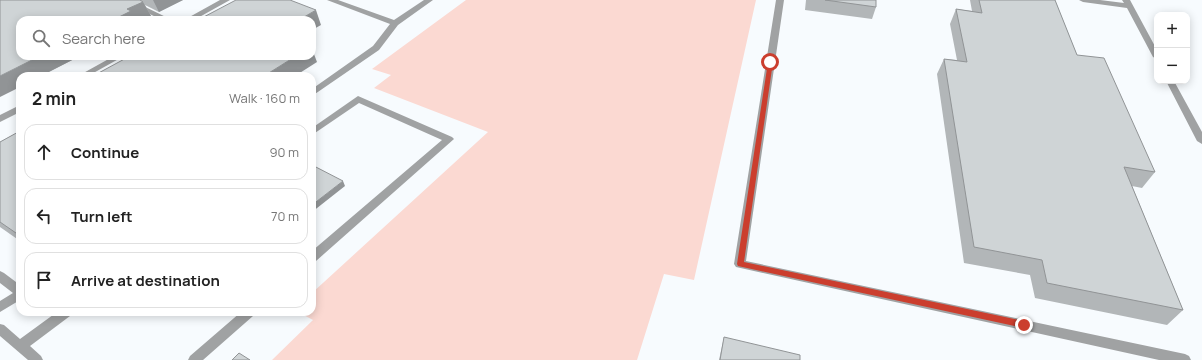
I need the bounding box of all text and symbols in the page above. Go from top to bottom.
map controls [1154,12,1190,84]
button: + [1154,12,1190,48]
search box [16,16,316,60]
icon: search [30,27,52,49]
text: Search here [62,28,145,49]
button: − [1154,48,1190,84]
route start [761,53,779,71]
text: 2 min [32,87,76,110]
text: Walk · 160 m [229,89,300,107]
icon: ahead [33,141,55,163]
text: Continue [71,142,139,163]
text: 90 m [269,143,299,161]
icon: left [33,205,55,227]
text: Turn left [71,206,133,227]
text: 70 m [271,207,299,225]
icon: arrive [33,269,55,291]
text: Arrive at destination [71,270,220,291]
route end [1015,316,1033,334]

